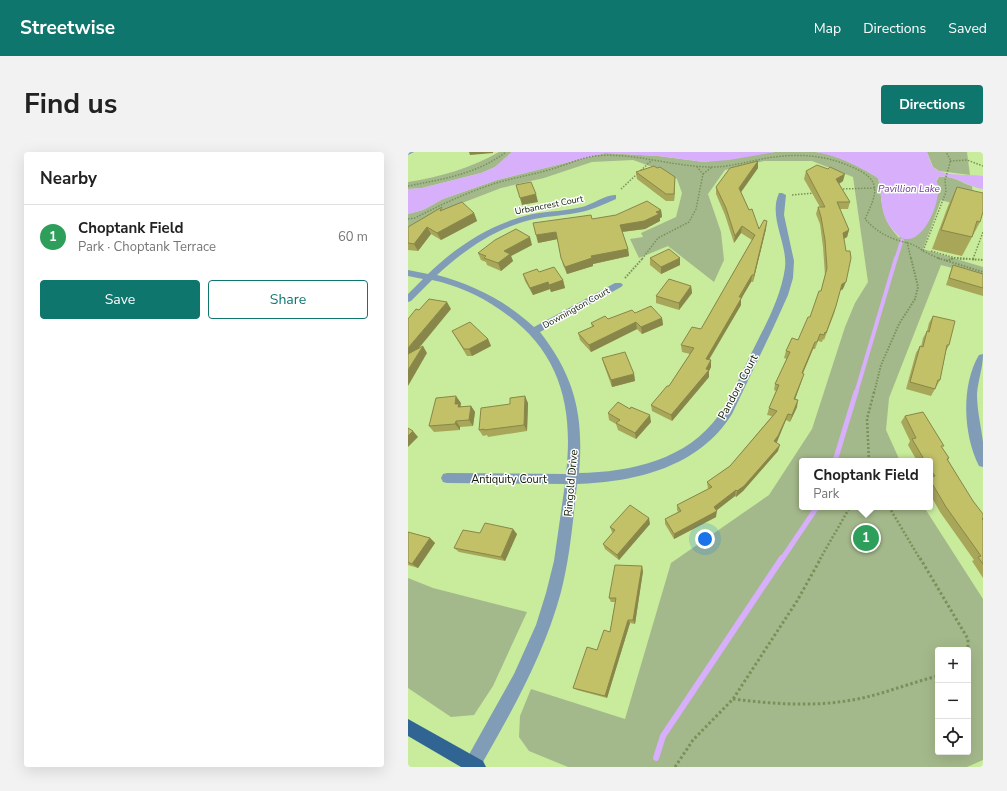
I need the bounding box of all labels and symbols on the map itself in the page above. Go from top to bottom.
water label: Pavillion Lake [878,182,941,196]
street label: Urbancrest Court [514,192,585,217]
street label: Downington Court [540,284,612,331]
street label: Pandora Court [715,352,761,422]
street label: Ringold Drive [561,449,581,517]
street label: Antiquity Court [471,472,547,487]
pin: 1 [853,523,879,553]
your location [695,529,715,549]

